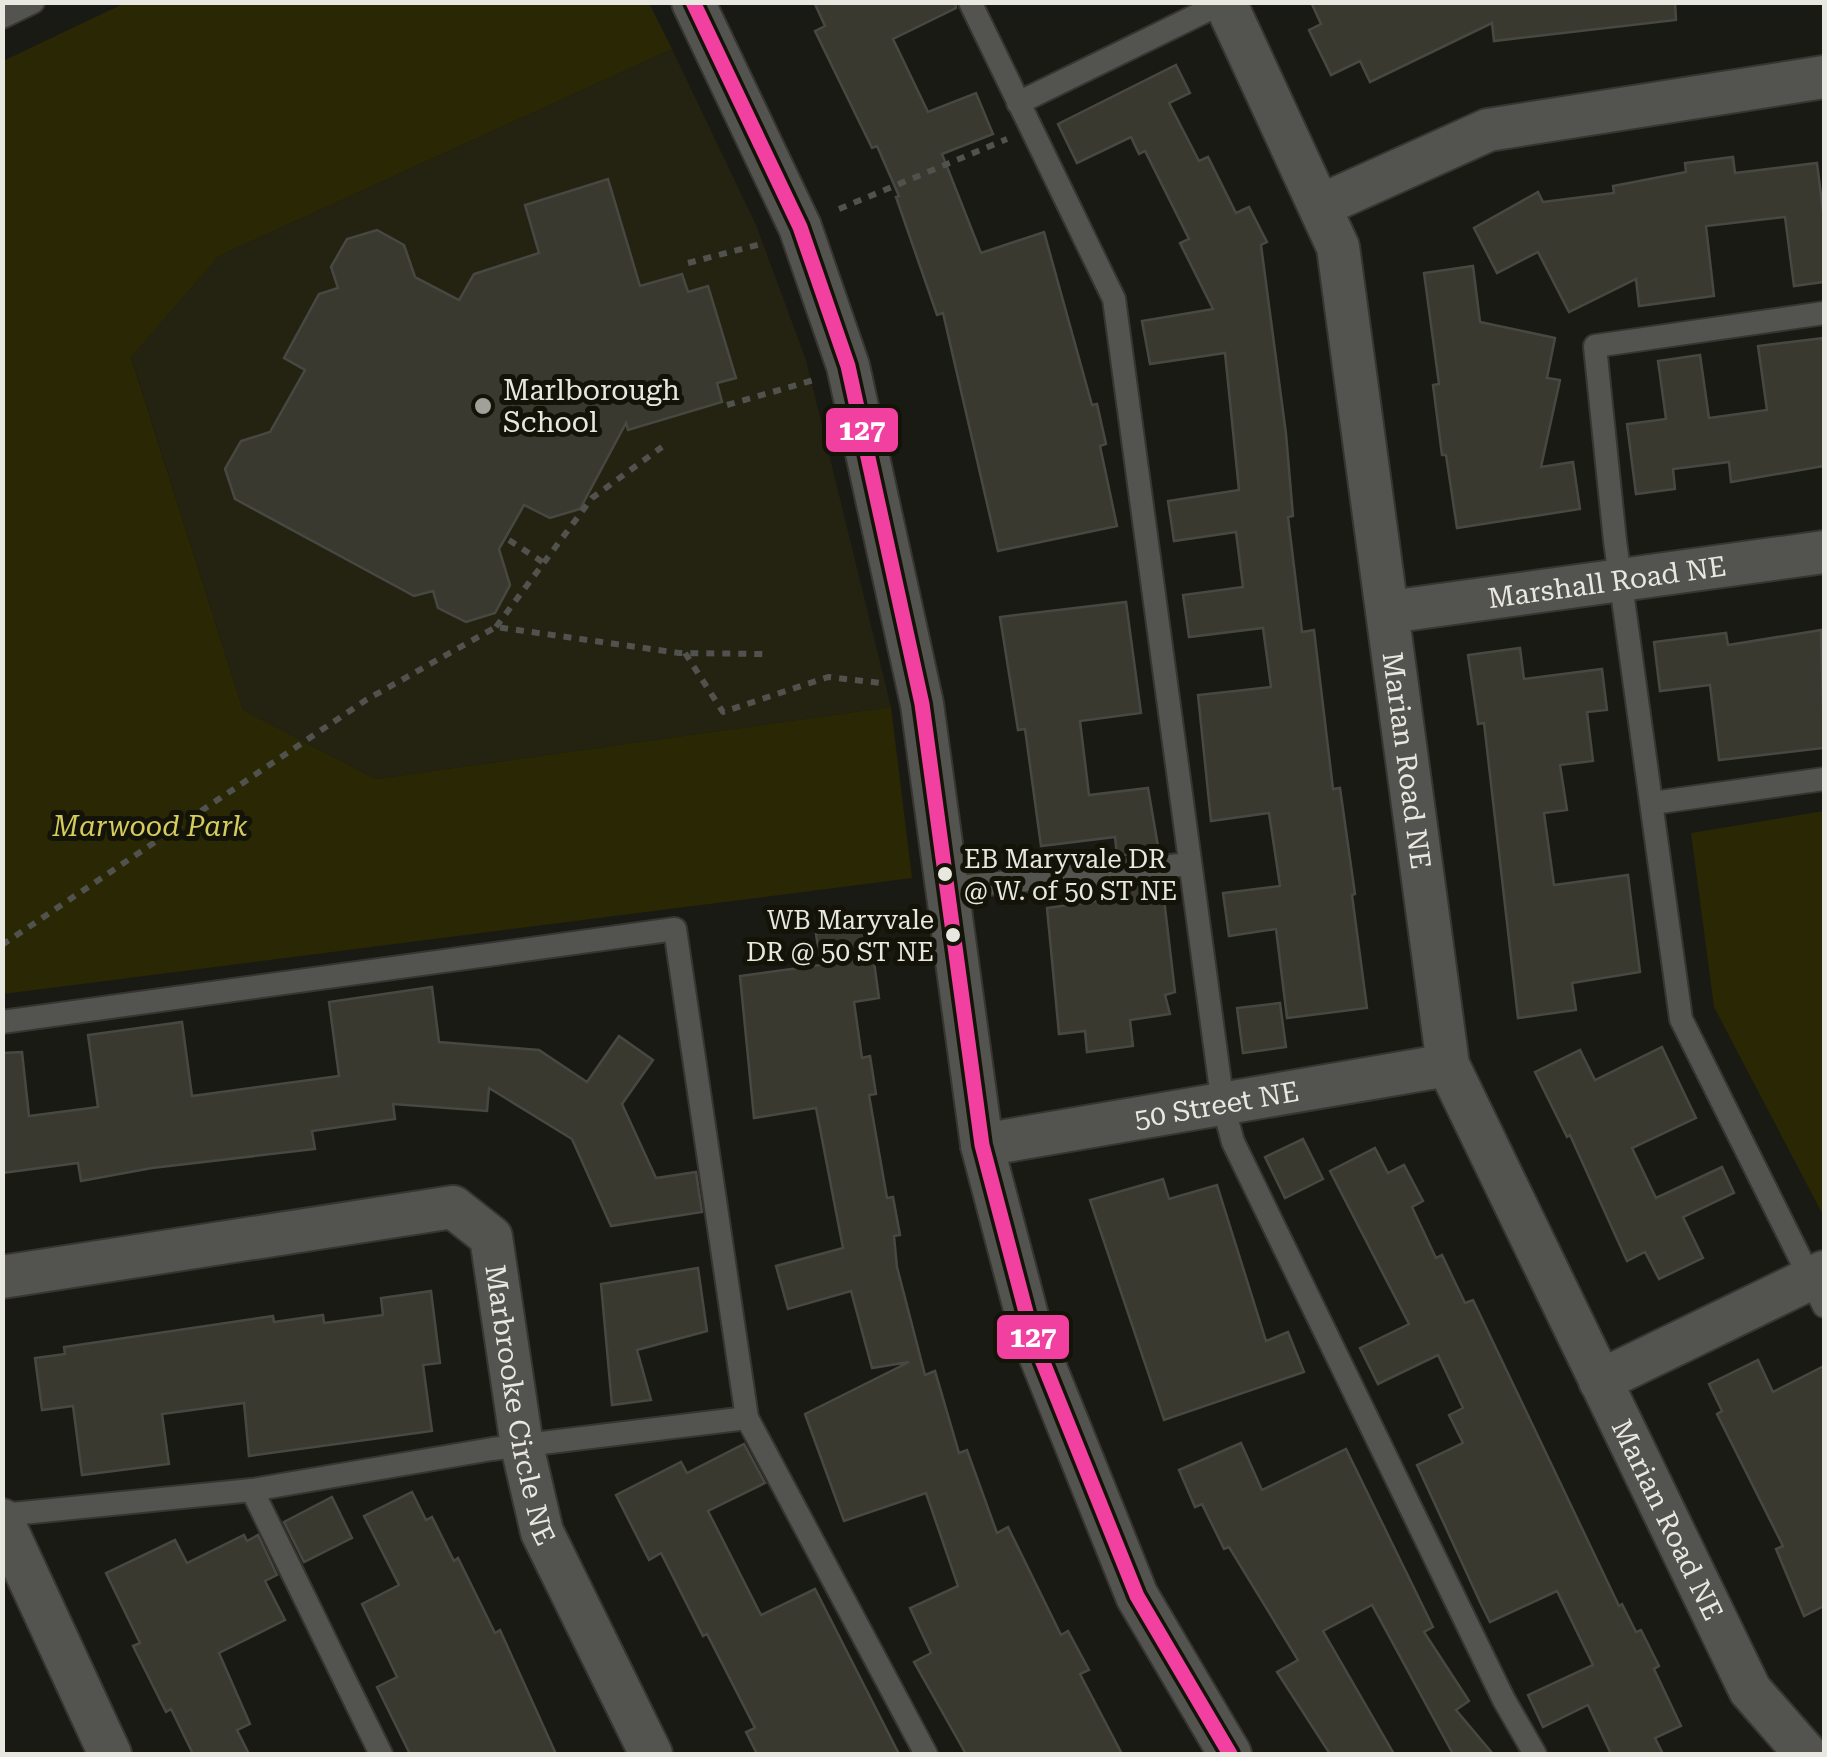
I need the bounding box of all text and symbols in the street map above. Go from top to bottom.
place label: Marlborough School [503,374,680,439]
marker: Marlborough School [472,395,494,417]
line badge: 127 [824,406,900,454]
text: 127 [838,414,886,447]
street label: Marshall Road NE [1486,549,1728,615]
street label: Marian Road NE [1376,650,1438,871]
park label: Marwood Park [52,810,248,843]
place label: EB Maryvale DR @ W. of 50 ST NE [964,844,1177,906]
marker: EB Maryvale DR @ W. of 50 ST NE [935,864,955,884]
place label: WB Maryvale DR @ 50 ST NE [746,905,934,967]
marker: WB Maryvale DR @ 50 ST NE [943,925,963,945]
street label: 50 Street NE [1132,1074,1301,1135]
street label: Marbrooke Circle NE [479,1263,562,1551]
line badge: 127 [995,1313,1071,1361]
text: 127 [1009,1321,1057,1354]
street label: Marian Road NE [1605,1414,1730,1625]

